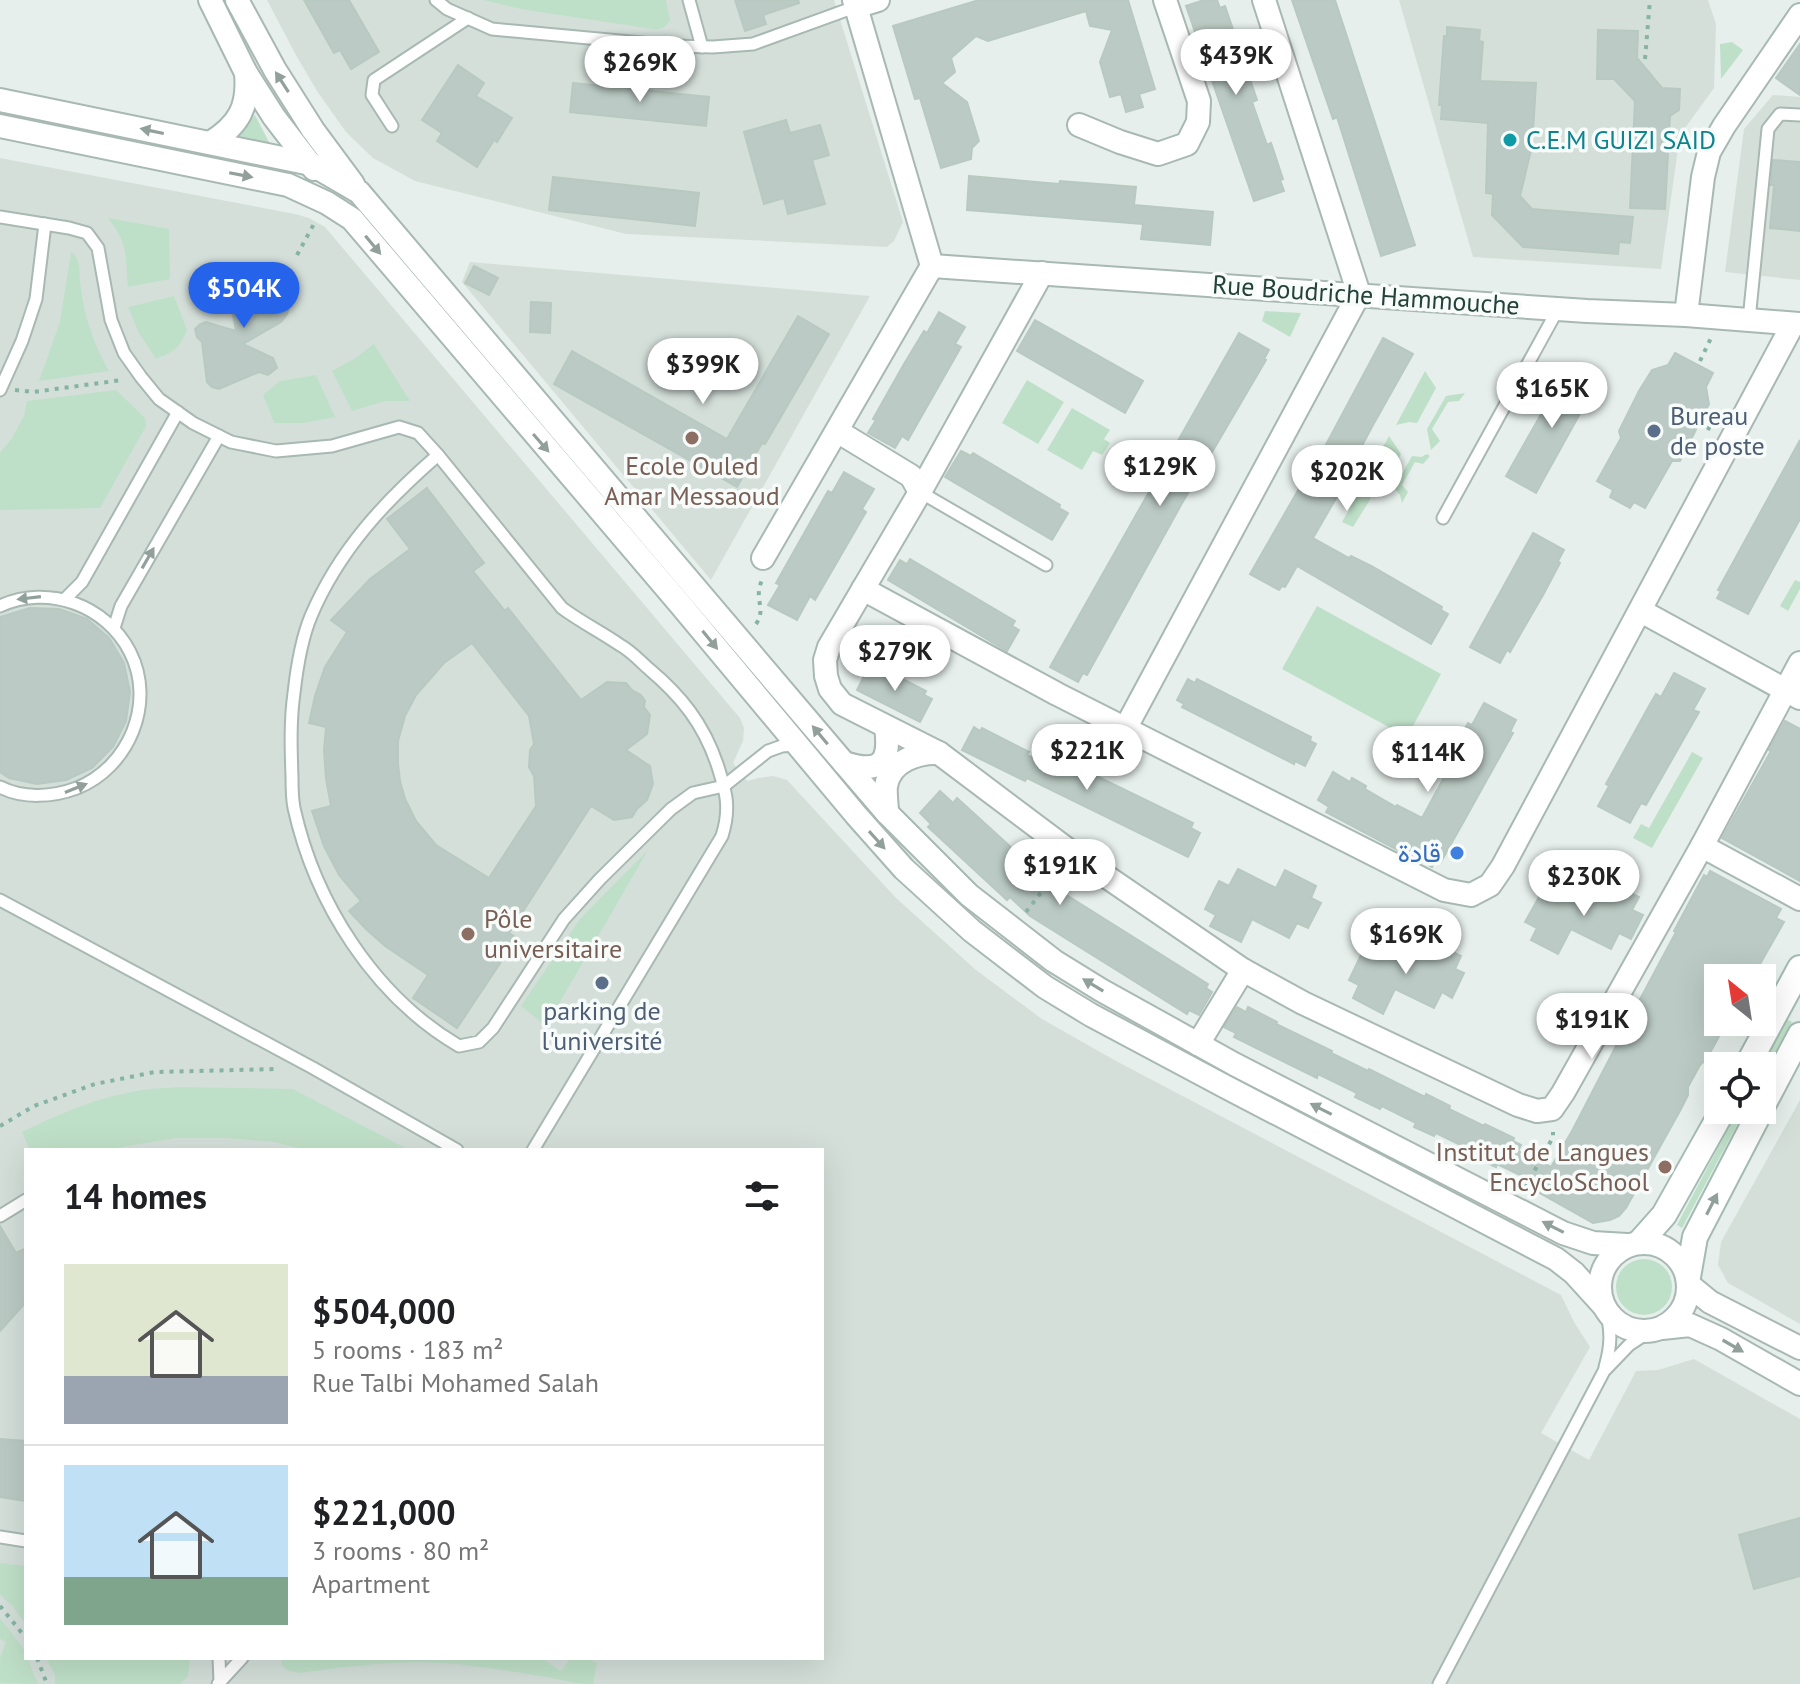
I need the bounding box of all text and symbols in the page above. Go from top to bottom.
pin: $439K [1180,29,1292,97]
pin: $269K [584,36,696,104]
text: $439K [1198,38,1274,71]
text: $269K [602,45,678,78]
one-way arrow [275,71,290,92]
place label: C.E.M GUIZI SAID [1526,123,1716,156]
one-way arrow [139,124,164,137]
marker: C.E.M GUIZI SAID [1501,131,1519,149]
one-way arrow [229,170,254,182]
one-way arrow [364,234,381,254]
pin: $504K [188,262,300,330]
street label: Rue Boudriche Hammouche [1211,267,1521,322]
text: $504K [206,271,282,304]
pin: $399K [647,338,759,406]
text: $399K [665,347,741,380]
pin: $165K [1496,362,1608,430]
text: $165K [1514,371,1590,404]
place label: Bureau de poste [1670,399,1765,462]
marker: Bureau de poste [1645,422,1663,440]
marker: Ecole Ouled Amar Messaoud [683,429,701,447]
one-way arrow [532,433,550,452]
pin: $129K [1104,440,1216,508]
pin: $202K [1291,445,1403,513]
place label: Ecole Ouled Amar Messaoud [604,449,780,512]
text: $129K [1122,449,1198,482]
text: $202K [1309,454,1385,487]
one-way arrow [141,547,155,569]
one-way arrow [16,592,41,605]
pin: $279K [839,625,951,693]
one-way arrow [701,630,718,650]
text: $279K [857,634,933,667]
pin: $221K [1031,724,1143,792]
one-way arrow [812,725,829,745]
pin: $114K [1372,726,1484,794]
text: $221K [1049,733,1125,766]
text: $114K [1390,735,1466,768]
one-way arrow [64,781,88,794]
one-way arrow [868,830,886,849]
place label: قادة [1398,836,1441,869]
pin: $191K [1004,839,1116,907]
marker: قادة [1448,844,1466,862]
text: $191K [1022,848,1098,881]
pin: $230K [1528,850,1640,918]
text: $230K [1546,859,1622,892]
place label: Pôle universitaire [484,902,622,965]
pin: $169K [1350,908,1462,976]
text: $169K [1368,917,1444,950]
marker: Pôle universitaire [459,925,477,943]
north arrow [1704,964,1776,1036]
map controls [1704,964,1776,1124]
marker: parking de l'université [593,974,611,992]
one-way arrow [1082,978,1104,992]
pin: $191K [1536,993,1648,1061]
place label: parking de l'université [542,994,662,1057]
text: $191K [1554,1002,1630,1035]
button: locate [1704,1052,1776,1124]
one-way arrow [1310,1102,1333,1115]
place label: Institut de Langues EncycloSchool [1436,1135,1649,1198]
marker: Institut de Langues EncycloSchool [1656,1158,1674,1176]
text: 14 homes [64,1174,207,1218]
icon: filters [740,1174,784,1218]
one-way arrow [1705,1192,1718,1215]
one-way arrow [1541,1221,1564,1234]
text: $504,000 [312,1289,456,1333]
icon: home [128,1296,224,1392]
text: 5 rooms · 183 m² [312,1333,504,1366]
one-way arrow [1722,1339,1744,1353]
text: Rue Talbi Mohamed Salah [312,1366,599,1399]
text: $221,000 [312,1490,456,1534]
icon: home [128,1497,224,1593]
text: 3 rooms · 80 m² [312,1534,489,1567]
text: Apartment [312,1567,430,1600]

